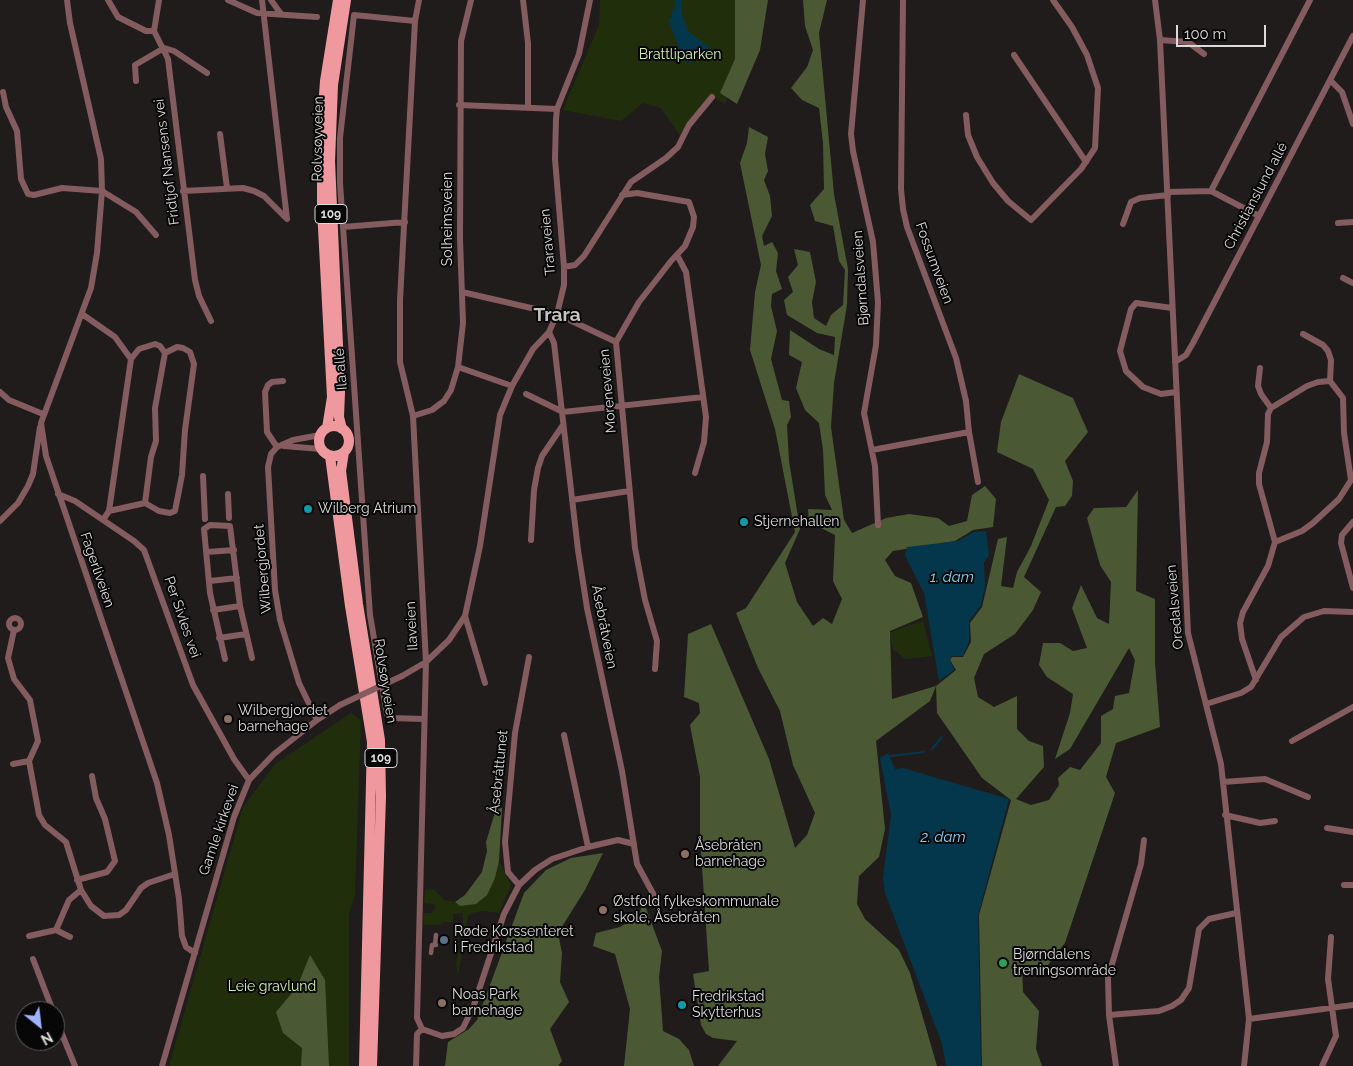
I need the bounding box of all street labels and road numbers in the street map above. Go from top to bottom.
street label: Rolvsøyveien [309,96,327,182]
street label: Fridtjof Nansens vei [151,98,183,226]
street label: Christianslund allé [1221,140,1291,252]
street label: Solheimsveien [440,172,456,266]
road number: 109 [315,204,347,223]
street label: Traraveien [537,208,559,276]
street label: Fossumveien [911,220,957,306]
street label: Bjørndalsveien [849,230,873,326]
street label: Ila allé [331,347,351,391]
street label: Moreneveien [596,348,620,434]
street label: Wilbergjordet [251,524,275,614]
street label: Fagerliveien [76,530,118,610]
street label: Oredalsveien [1163,564,1187,650]
street label: Per Sivles vei [160,574,204,660]
street label: Åsebråtveien [588,584,620,670]
street label: Ilaveien [402,601,422,651]
street label: Rolvsøyveien [370,638,400,724]
street label: Åsebråttunet [486,729,512,815]
road number: 109 [365,748,397,768]
street label: Gamle kirkevei [196,782,242,878]

